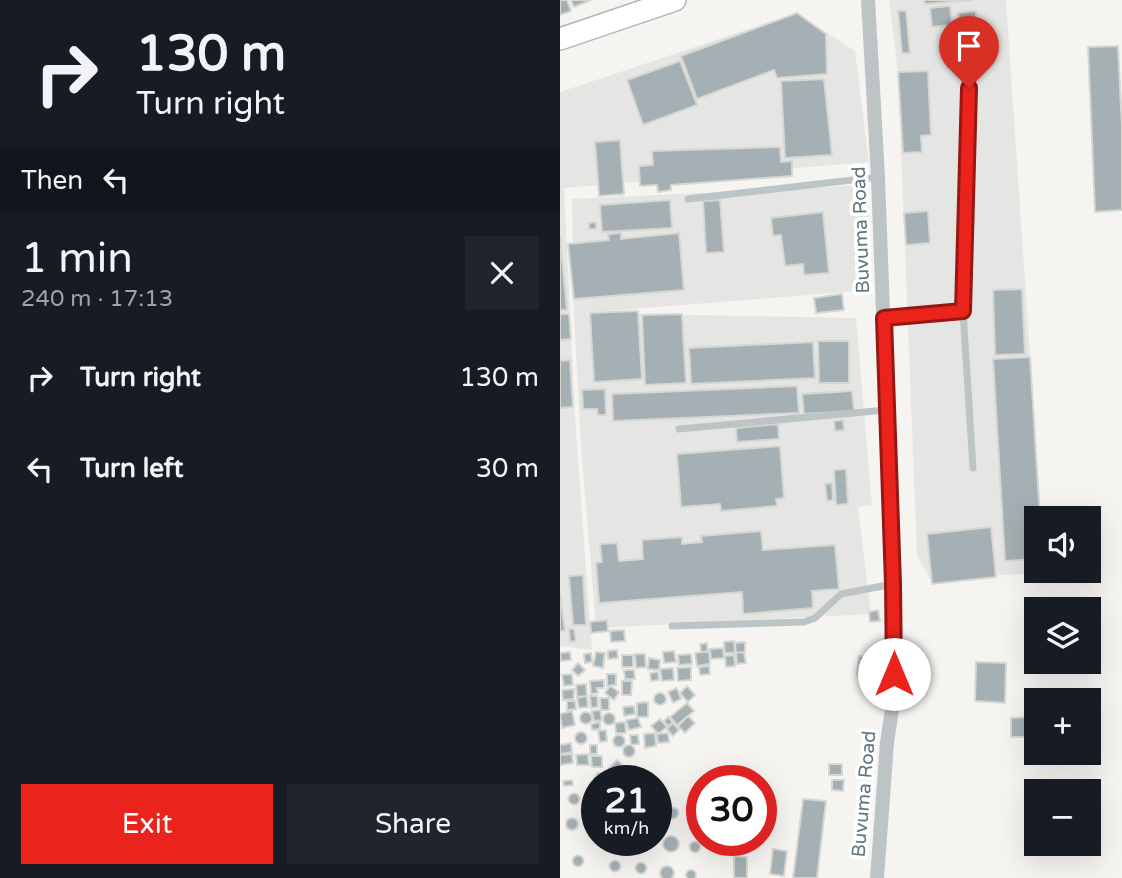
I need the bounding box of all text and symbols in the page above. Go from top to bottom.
pin [939,16,999,88]
text: 130 m [136,25,286,84]
icon: arrive [950,27,988,65]
icon: right [21,28,112,119]
text: Turn right [136,85,285,123]
icon: left [97,161,135,199]
text: Then [21,165,83,196]
street label: Buvuma Road [848,166,874,294]
text: 1 min [21,233,133,284]
button: close [465,236,539,310]
text: 240 m · 17:13 [21,285,173,313]
icon: right [21,359,59,397]
text: Turn right [80,362,201,393]
text: 130 m [459,362,539,393]
icon: left [21,450,59,488]
text: Turn left [80,453,183,484]
text: 30 m [476,453,539,484]
map controls [1024,506,1101,856]
button: sound [1024,506,1101,583]
button: layers [1024,597,1101,674]
position arrow [857,637,931,711]
button: + [1024,688,1101,765]
street label: Buvuma Road [848,730,880,858]
speed limit sign: 30 [686,765,777,856]
button: − [1024,779,1101,856]
text: 21 [605,780,648,822]
button: Exit [21,784,273,864]
button: Share [287,784,539,864]
text: km/h [604,817,649,839]

